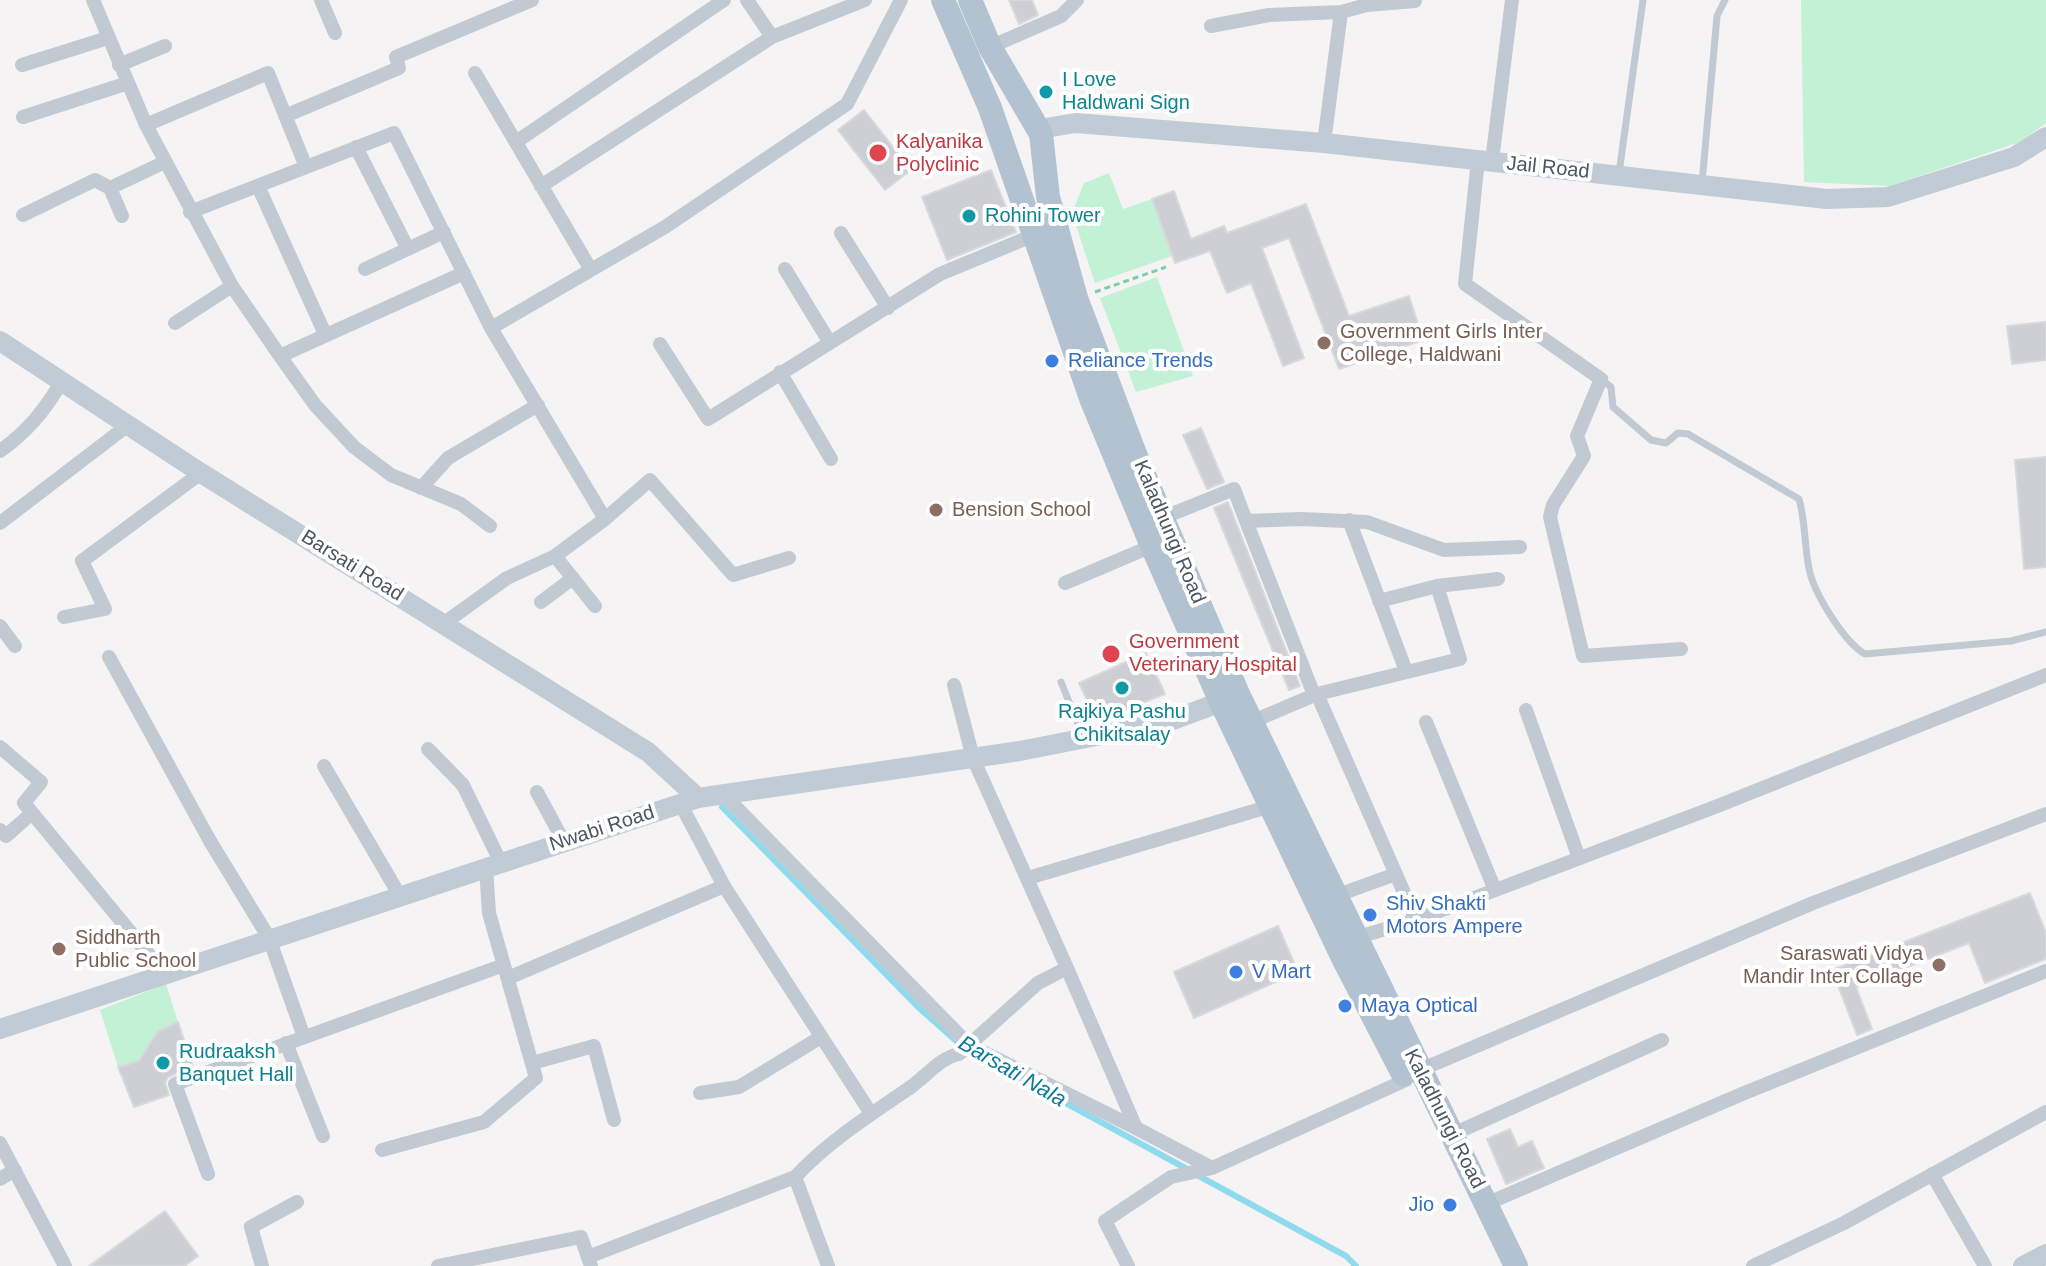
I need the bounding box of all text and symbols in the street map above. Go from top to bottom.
place label: I Love Haldwani Sign [1062,68,1190,115]
marker: I Love Haldwani Sign [1037,83,1055,101]
place label: Kalyanika Polyclinic [896,130,983,177]
marker: Kalyanika Polyclinic [867,142,889,164]
street label: Jail Road [1505,152,1591,184]
place label: Rohini Tower [985,204,1101,228]
marker: Rohini Tower [960,207,978,225]
place label: Government Girls Inter College, Haldwani [1340,320,1542,367]
marker: Government Girls Inter College, Haldwani [1315,334,1333,352]
place label: Reliance Trends [1068,349,1213,373]
marker: Reliance Trends [1043,352,1061,370]
street label: Kaladhungi Road [1128,457,1210,607]
place label: Bension School [952,498,1091,522]
marker: Bension School [927,501,945,519]
street label: Barsati Road [297,525,407,607]
place label: Government Veterinary Hospital [1129,630,1297,677]
marker: Government Veterinary Hospital [1100,643,1122,665]
marker: Rajkiya Pashu Chikitsalay [1113,679,1131,697]
place label: Rajkiya Pashu Chikitsalay [1058,700,1186,747]
street label: Nwabi Road [546,801,658,857]
place label: Shiv Shakti Motors Ampere [1386,892,1523,939]
marker: Shiv Shakti Motors Ampere [1361,906,1379,924]
place label: Siddharth Public School [75,926,196,973]
marker: Siddharth Public School [50,940,68,958]
place label: Saraswati Vidya Mandir Inter Collage [1743,942,1923,989]
marker: Saraswati Vidya Mandir Inter Collage [1930,956,1948,974]
place label: V Mart [1252,960,1311,984]
marker: V Mart [1227,963,1245,981]
place label: Maya Optical [1361,994,1478,1018]
marker: Maya Optical [1336,997,1354,1015]
water label: Barsati Nala [954,1031,1070,1113]
place label: Rudraaksh Banquet Hall [179,1040,294,1087]
street label: Kaladhungi Road [1398,1045,1490,1193]
marker: Rudraaksh Banquet Hall [154,1054,172,1072]
place label: Jio [1408,1193,1434,1217]
marker: Jio [1441,1196,1459,1214]

